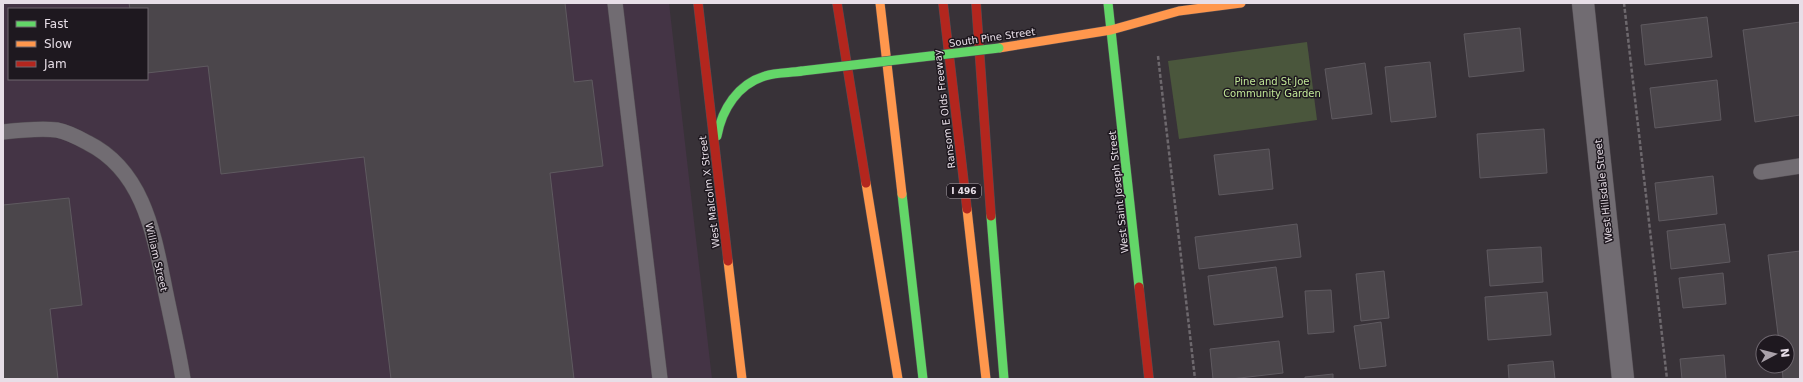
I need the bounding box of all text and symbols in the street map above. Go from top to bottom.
legend [8,8,148,80]
text: Fast [44,17,68,31]
street label: South Pine Street [948,26,1036,49]
text: Slow [44,37,72,51]
street label: Ransom E Olds Freeway [932,49,957,169]
text: Jam [43,57,67,71]
park label: Pine and St Joe Community Garden [1223,76,1321,99]
street label: West Saint Joseph Street [1107,130,1130,254]
street label: West Malcolm X Street [697,135,722,249]
street label: West Hillsdale Street [1593,139,1614,243]
road number: I 496 [947,184,981,198]
street label: William Street [143,222,170,293]
north arrow [1755,334,1795,374]
text: N [1777,347,1791,358]

